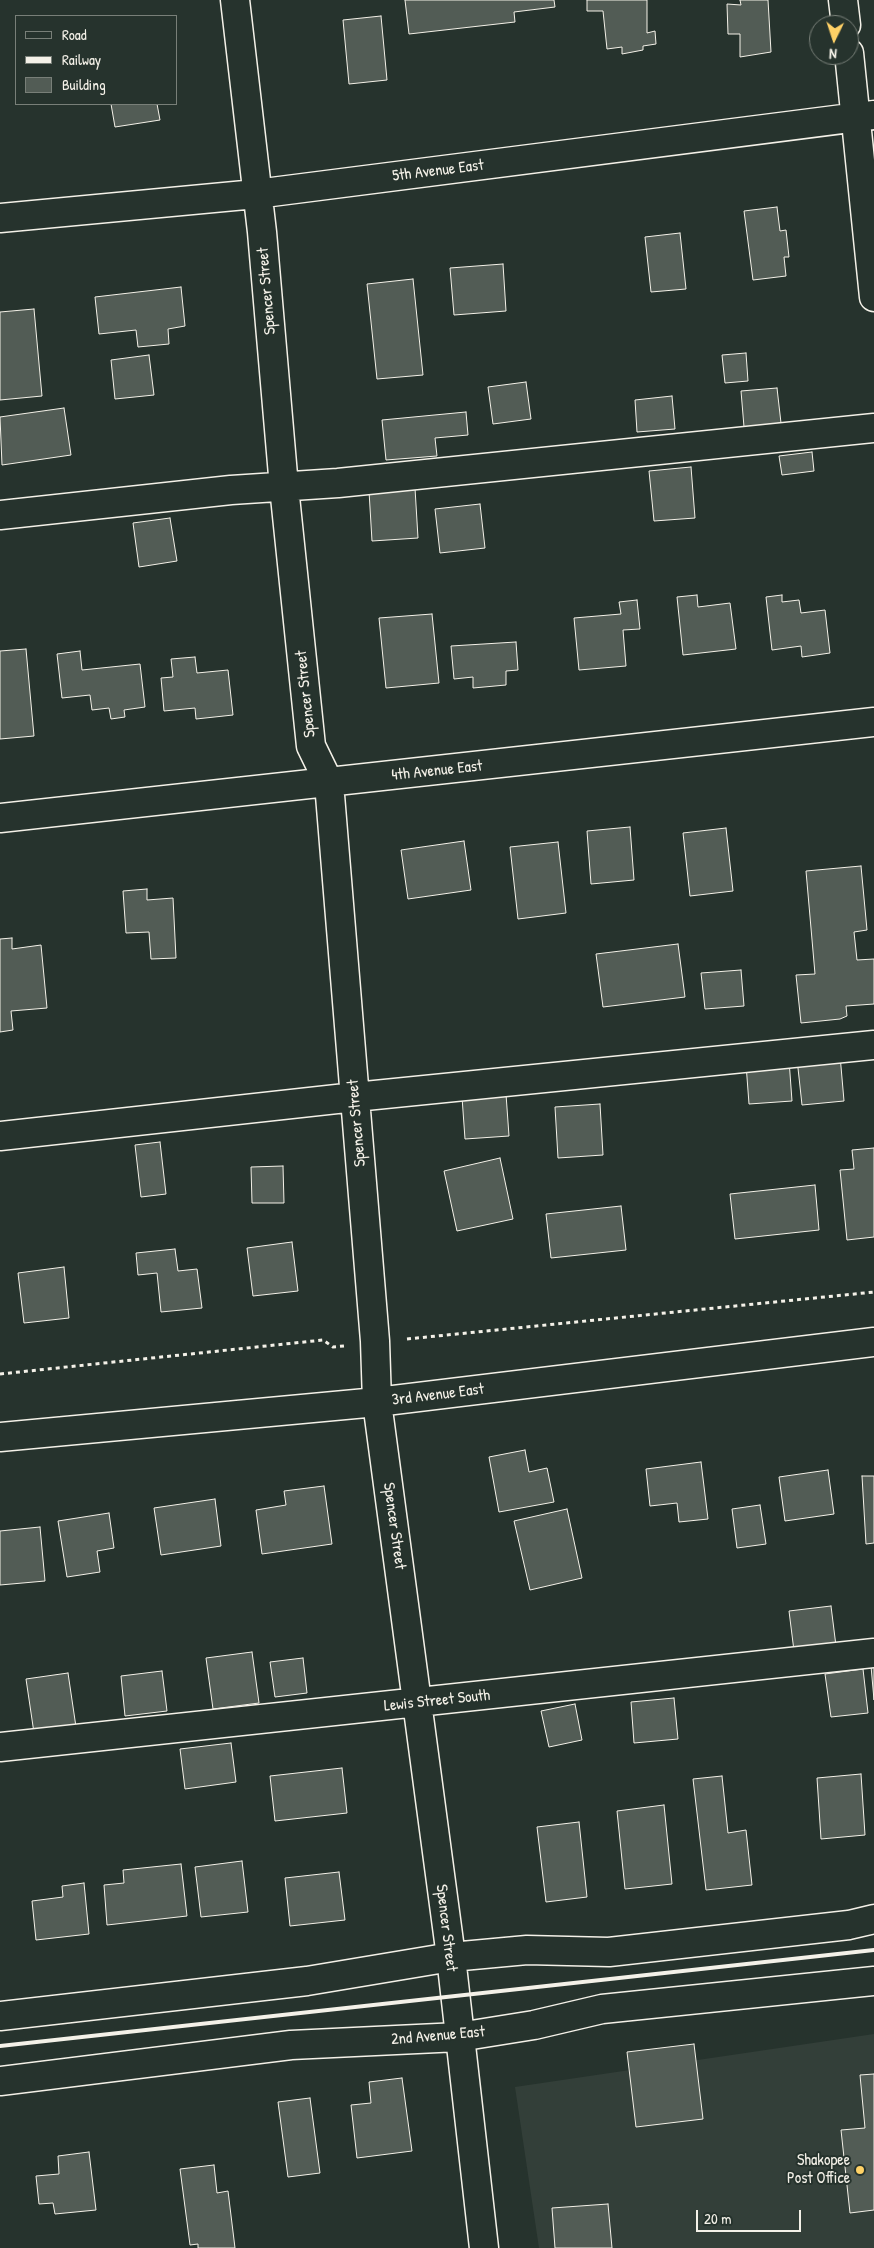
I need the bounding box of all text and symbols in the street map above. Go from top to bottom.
legend [15,15,178,105]
north arrow [809,15,859,65]
text: Road [62,24,87,45]
text: N [829,45,837,64]
text: Railway [62,49,101,70]
text: Building [62,74,106,95]
street label: 5th Avenue East [391,156,485,186]
street label: Spencer Street [254,247,280,335]
street label: Spencer Street [292,650,320,738]
street label: 4th Avenue East [391,757,483,785]
street label: Spencer Street [344,1079,370,1167]
street label: 3rd Avenue East [391,1380,485,1410]
street label: Spencer Street [378,1481,410,1571]
street label: Lewis Street South [383,1686,491,1716]
street label: Spencer Street [431,1883,461,1973]
street label: 2nd Avenue East [390,2022,486,2050]
place label: Shakopee Post Office [787,2151,850,2189]
marker: Shakopee Post Office [854,2164,866,2176]
scale bar [699,2200,804,2232]
text: 20 m [704,2208,731,2229]

